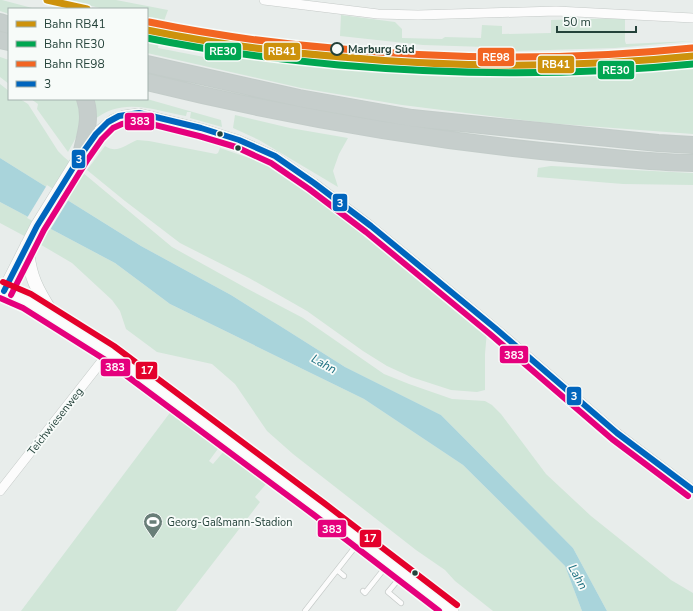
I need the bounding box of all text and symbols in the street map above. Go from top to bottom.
legend [8,8,148,100]
scale bar [557,8,636,34]
text: 50 m [563,14,591,30]
text: Bahn RB41 [44,16,106,32]
text: Bahn RE30 [44,36,105,52]
line badge: RE30 [204,42,242,61]
line badge: RB41 [263,42,301,61]
marker: Marburg Süd [330,42,344,56]
place label: Marburg Süd [348,42,415,57]
text: RE30 [209,44,237,59]
text: RB41 [268,44,296,59]
line badge: RE98 [477,47,515,67]
text: RE98 [482,50,510,65]
line badge: RB41 [537,55,575,74]
text: Bahn RE98 [44,56,105,72]
text: RB41 [542,57,570,72]
line badge: RE30 [597,60,635,80]
text: RE30 [602,63,630,78]
text: 3 [44,76,51,92]
line badge: 383 [124,112,155,131]
text: 383 [130,114,150,129]
unlabelled marker [215,129,225,139]
unlabelled marker [233,143,243,153]
line badge: 3 [71,149,86,169]
text: 3 [76,152,82,167]
line badge: 3 [332,193,348,212]
text: 3 [337,196,343,211]
line badge: 383 [499,345,529,364]
text: 383 [504,348,524,363]
water label: Lahn [309,351,340,378]
line badge: 383 [100,358,131,377]
text: 383 [105,360,125,375]
line badge: 17 [135,361,158,380]
text: 17 [140,363,154,378]
street label: Teichwiesenweg [24,384,87,458]
line badge: 3 [566,386,582,406]
text: 3 [571,389,577,404]
sports icon: Georg-Gaßmann-Stadion [142,511,164,539]
place label: Georg-Gaßmann-Stadion [167,515,292,530]
line badge: 383 [317,519,347,538]
text: 383 [322,522,342,537]
line badge: 17 [359,529,382,548]
text: 17 [363,531,377,546]
water label: Lahn [565,562,592,593]
unlabelled marker [410,568,420,578]

